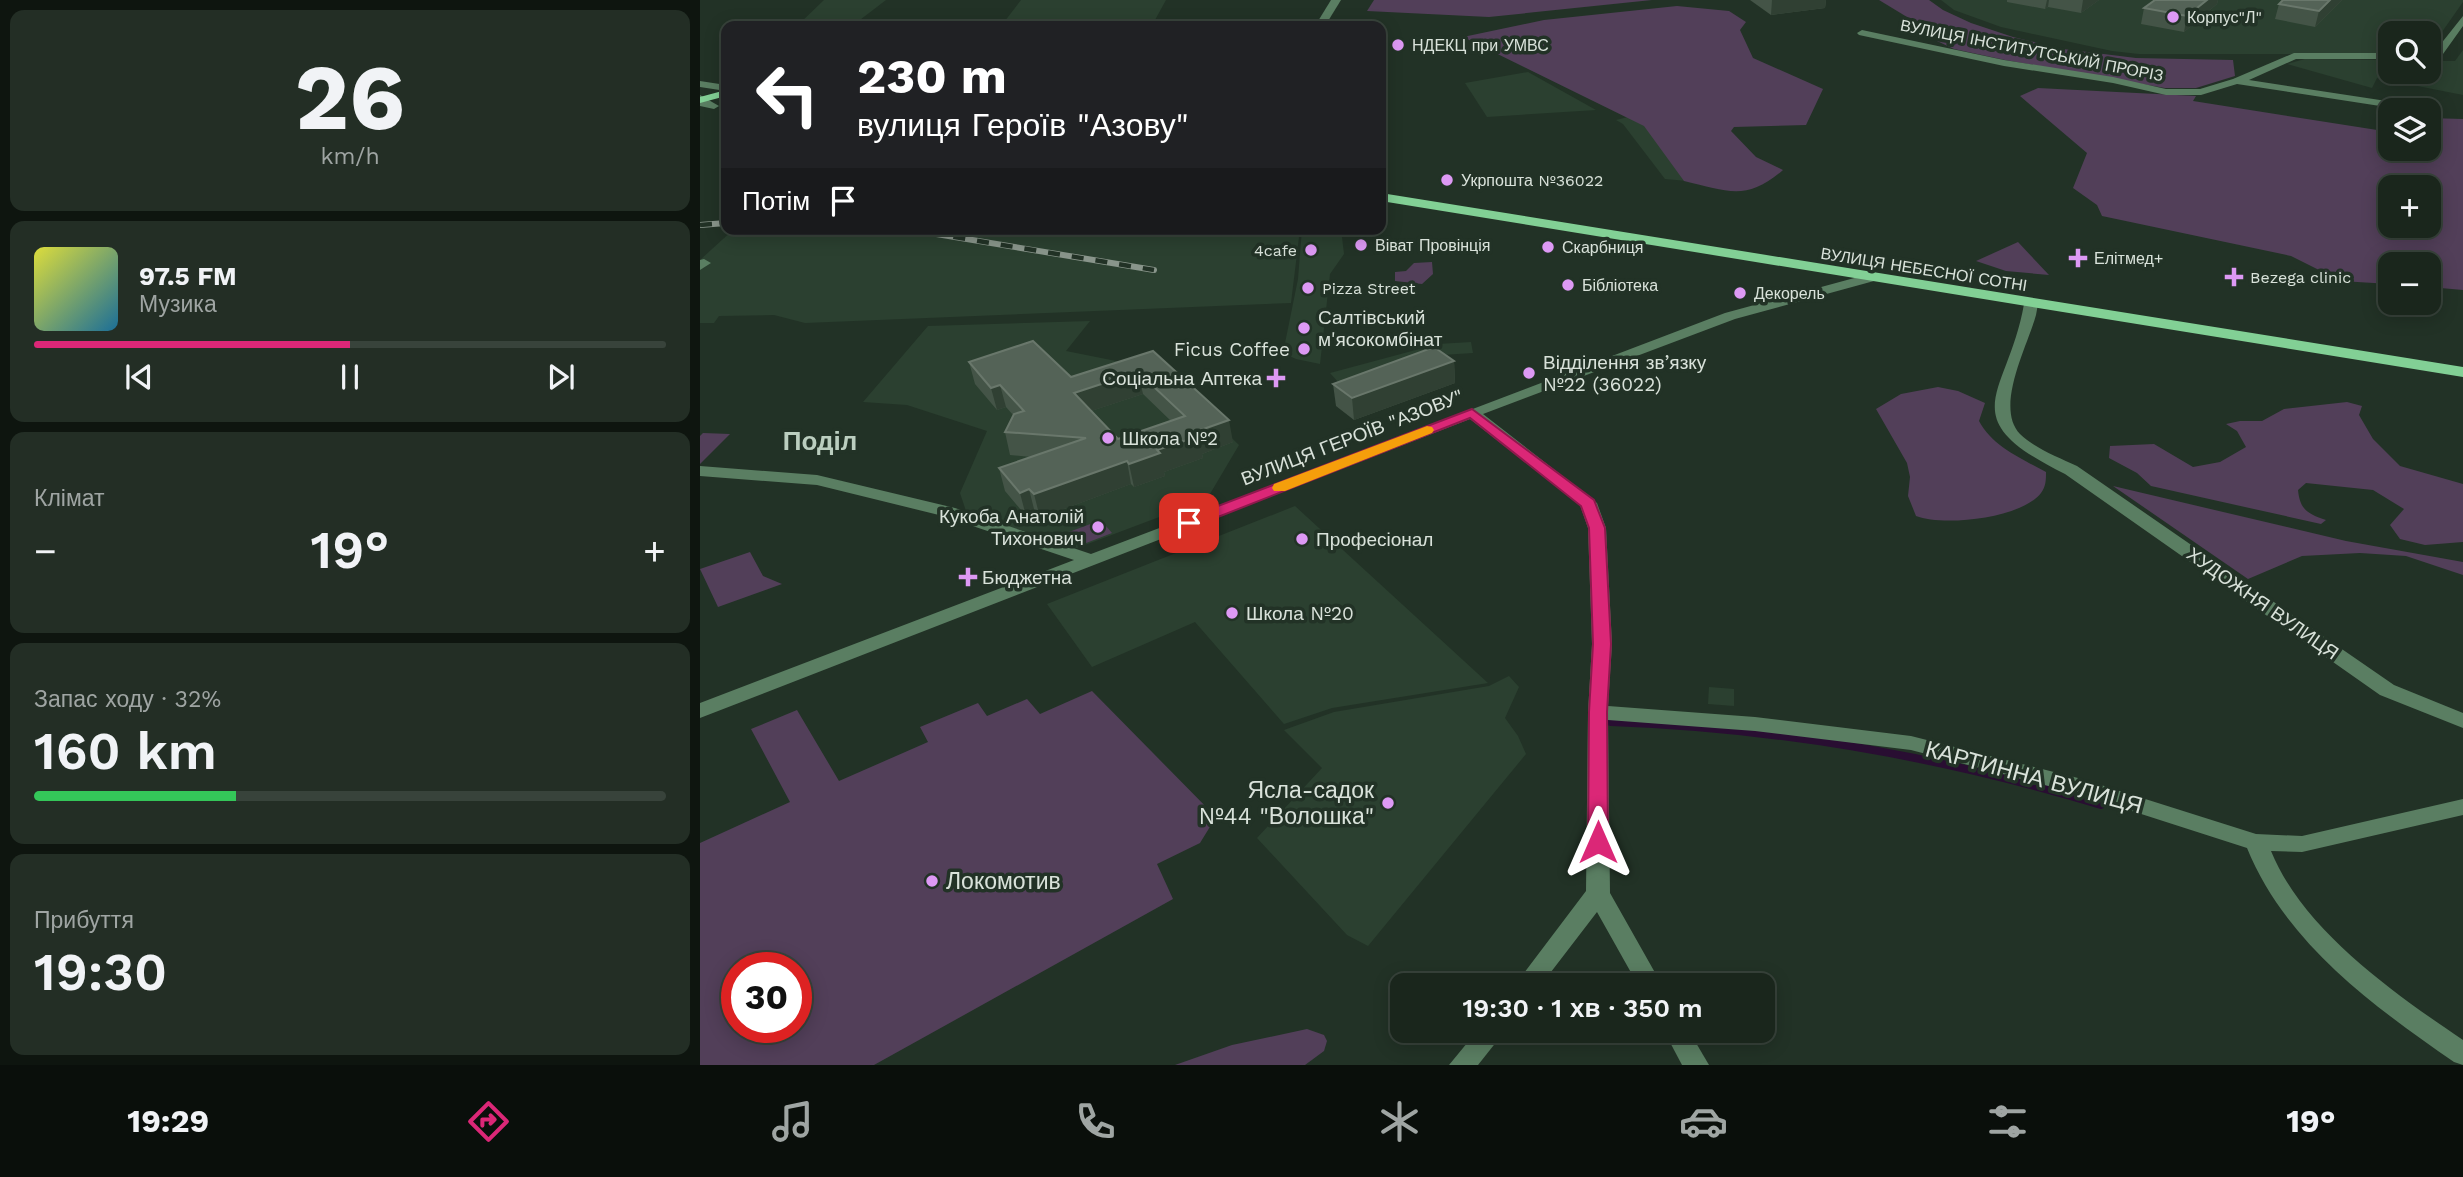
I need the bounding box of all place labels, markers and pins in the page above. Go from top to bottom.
place label: Корпус"Л" [2187,8,2262,27]
marker: Корпус"Л" [2165,9,2181,25]
place label: НДЕКЦ при УМВС [1412,36,1549,55]
marker: НДЕКЦ при УМВС [1390,37,1406,53]
place label: Укрпошта №36022 [1461,171,1603,190]
marker: Укрпошта №36022 [1439,172,1455,188]
place label: Віват Провінція [1375,236,1490,255]
marker: Віват Провінція [1353,237,1369,253]
place label: Скарбниця [1562,238,1643,257]
marker: Скарбниця [1540,239,1556,255]
place label: 4cafe [1254,241,1297,260]
marker: 4cafe [1303,242,1319,258]
marker: Елітмед+ [2068,248,2088,268]
place label: Елітмед+ [2094,249,2163,268]
marker: Bezega clinic [2224,267,2244,287]
place label: Bezega clinic [2250,268,2351,287]
place label: Бібліотека [1582,276,1658,295]
marker: Бібліотека [1560,277,1576,293]
place label: Pizza Street [1322,279,1416,298]
marker: Pizza Street [1300,280,1316,296]
place label: Декорель [1754,284,1825,303]
marker: Декорель [1732,285,1748,301]
place label: Салтівський м'ясокомбінат [1318,306,1443,351]
marker: Салтівський м'ясокомбінат [1296,320,1312,336]
place label: Ficus Coffee [1174,338,1290,361]
marker: Ficus Coffee [1296,341,1312,357]
place label: Відділення зв’язку №22 (36022) [1543,351,1707,396]
marker: Відділення зв’язку №22 (36022) [1521,365,1537,381]
place label: Соціальна Аптека [1102,367,1262,390]
marker: Соціальна Аптека [1268,370,1284,386]
place label: Школа №2 [1122,427,1218,450]
marker: Школа №2 [1100,430,1116,446]
pin [1159,493,1219,553]
place label: Кукоба Анатолій Тихонович [939,505,1084,550]
marker: Кукоба Анатолій Тихонович [1090,519,1106,535]
place label: Професіонал [1316,528,1433,551]
marker: Професіонал [1294,531,1310,547]
place label: Бюджетна [982,566,1072,589]
marker: Бюджетна [960,569,976,585]
place label: Школа №20 [1246,602,1354,625]
marker: Школа №20 [1224,605,1240,621]
place label: Ясла-садок №44 "Волошка" [1198,777,1375,830]
marker: Ясла-садок №44 "Волошка" [1380,795,1396,811]
place label: Локомотив [946,868,1061,895]
marker: Локомотив [924,873,940,889]

